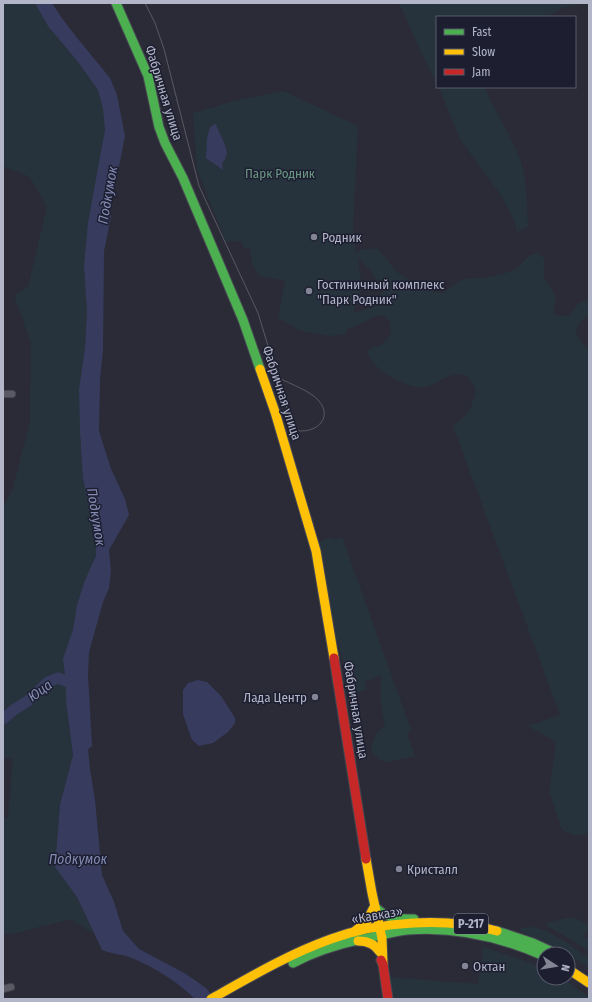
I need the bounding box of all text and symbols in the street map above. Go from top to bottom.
legend [436,16,576,88]
text: Fast [472,25,491,39]
street label: Фабричная улица [142,44,186,142]
text: Slow [472,45,495,59]
text: Jam [472,65,490,79]
water label: Подкумок [95,164,121,225]
park label: Парк Родник [245,166,315,181]
place label: Родник [322,230,362,245]
marker: Родник [309,232,319,242]
place label: Гостиничный комплекс "Парк Родник" [317,277,445,307]
marker: Гостиничный комплекс "Парк Родник" [304,286,314,296]
street label: Фабричная улица [260,344,304,442]
water label: Подкумок [83,487,109,547]
street label: Фабричная улица [341,660,371,760]
water label: Юца [25,677,55,705]
place label: Лада Центр [244,690,307,705]
marker: Лада Центр [310,692,320,702]
water label: Подкумок [49,851,107,868]
place label: Кристалл [407,862,458,877]
marker: Кристалл [394,864,404,874]
street label: «Кавказ» [350,903,404,927]
road number: Р-217 [454,914,488,934]
north arrow [536,946,576,986]
place label: Октан [473,959,505,974]
marker: Октан [460,961,470,971]
text: N [558,963,572,973]

